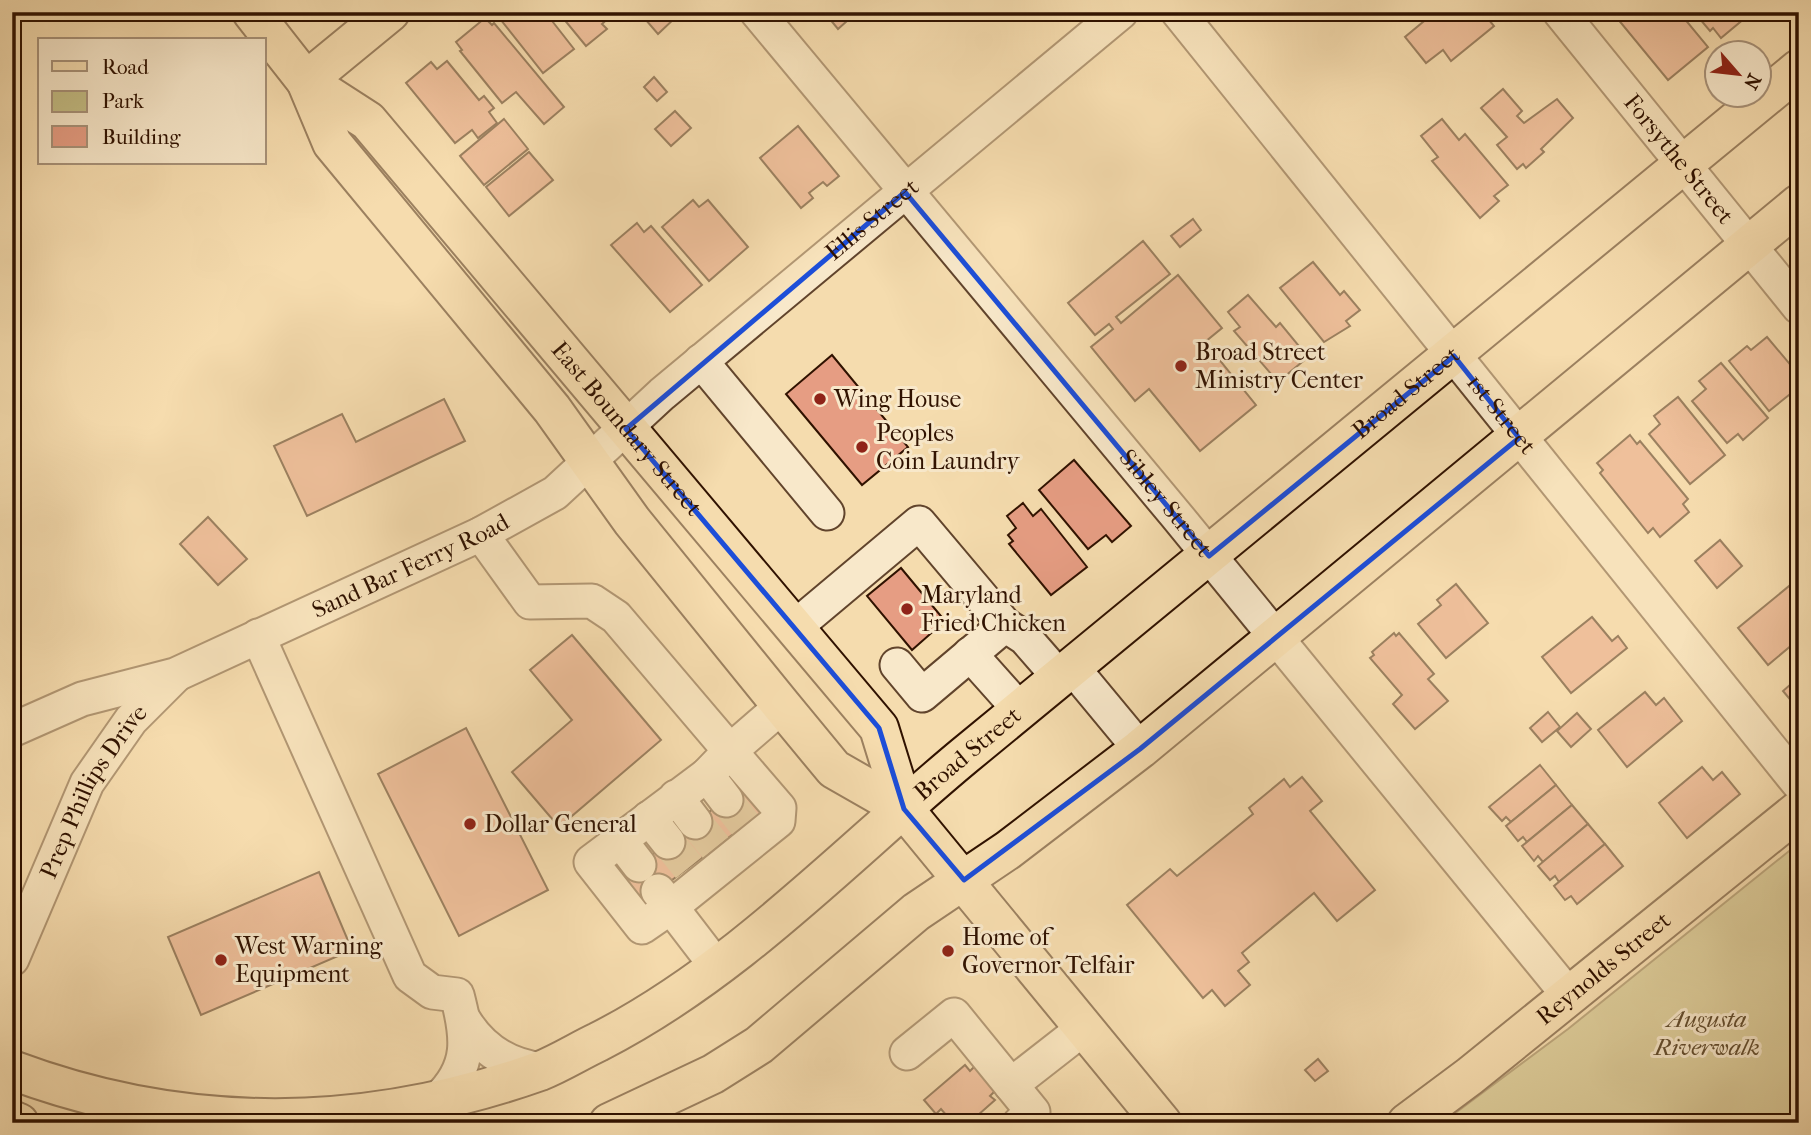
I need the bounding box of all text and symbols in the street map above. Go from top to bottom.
legend [38,38,266,164]
north arrow [1702,38,1772,108]
text: Road [102,55,149,79]
text: N [1739,70,1765,94]
street label: Forsythe Street [1618,88,1740,230]
text: Park [102,89,144,113]
text: Building [102,125,181,149]
street label: Ellis Street [820,172,924,266]
street label: East Boundary Street [546,336,709,522]
place label: Broad Street Ministry Center [1195,338,1364,394]
street label: Broad Street [1347,340,1466,445]
marker: Broad Street Ministry Center [1173,358,1189,374]
street label: 1st Street [1461,368,1542,460]
place label: Wing House [833,385,961,413]
marker: Wing House [812,391,828,407]
place label: Peoples Coin Laundry [876,419,1021,475]
marker: Peoples Coin Laundry [854,439,870,455]
street label: Sibley Street [1113,444,1219,563]
street label: Sand Bar Ferry Road [307,507,514,624]
place label: Maryland Fried Chicken [921,581,1066,637]
marker: Maryland Fried Chicken [899,601,915,617]
street label: Prep Phillips Drive [34,698,153,883]
street label: Broad Street [908,701,1027,806]
place label: Dollar General [484,810,637,838]
marker: Dollar General [462,816,478,832]
street label: Reynolds Street [1531,906,1676,1031]
place label: Home of Governor Telfair [962,923,1135,979]
place label: West Warning Equipment [234,932,384,988]
marker: Home of Governor Telfair [940,943,956,959]
marker: West Warning Equipment [213,952,229,968]
park label: Augusta Riverwalk [1652,1005,1760,1061]

